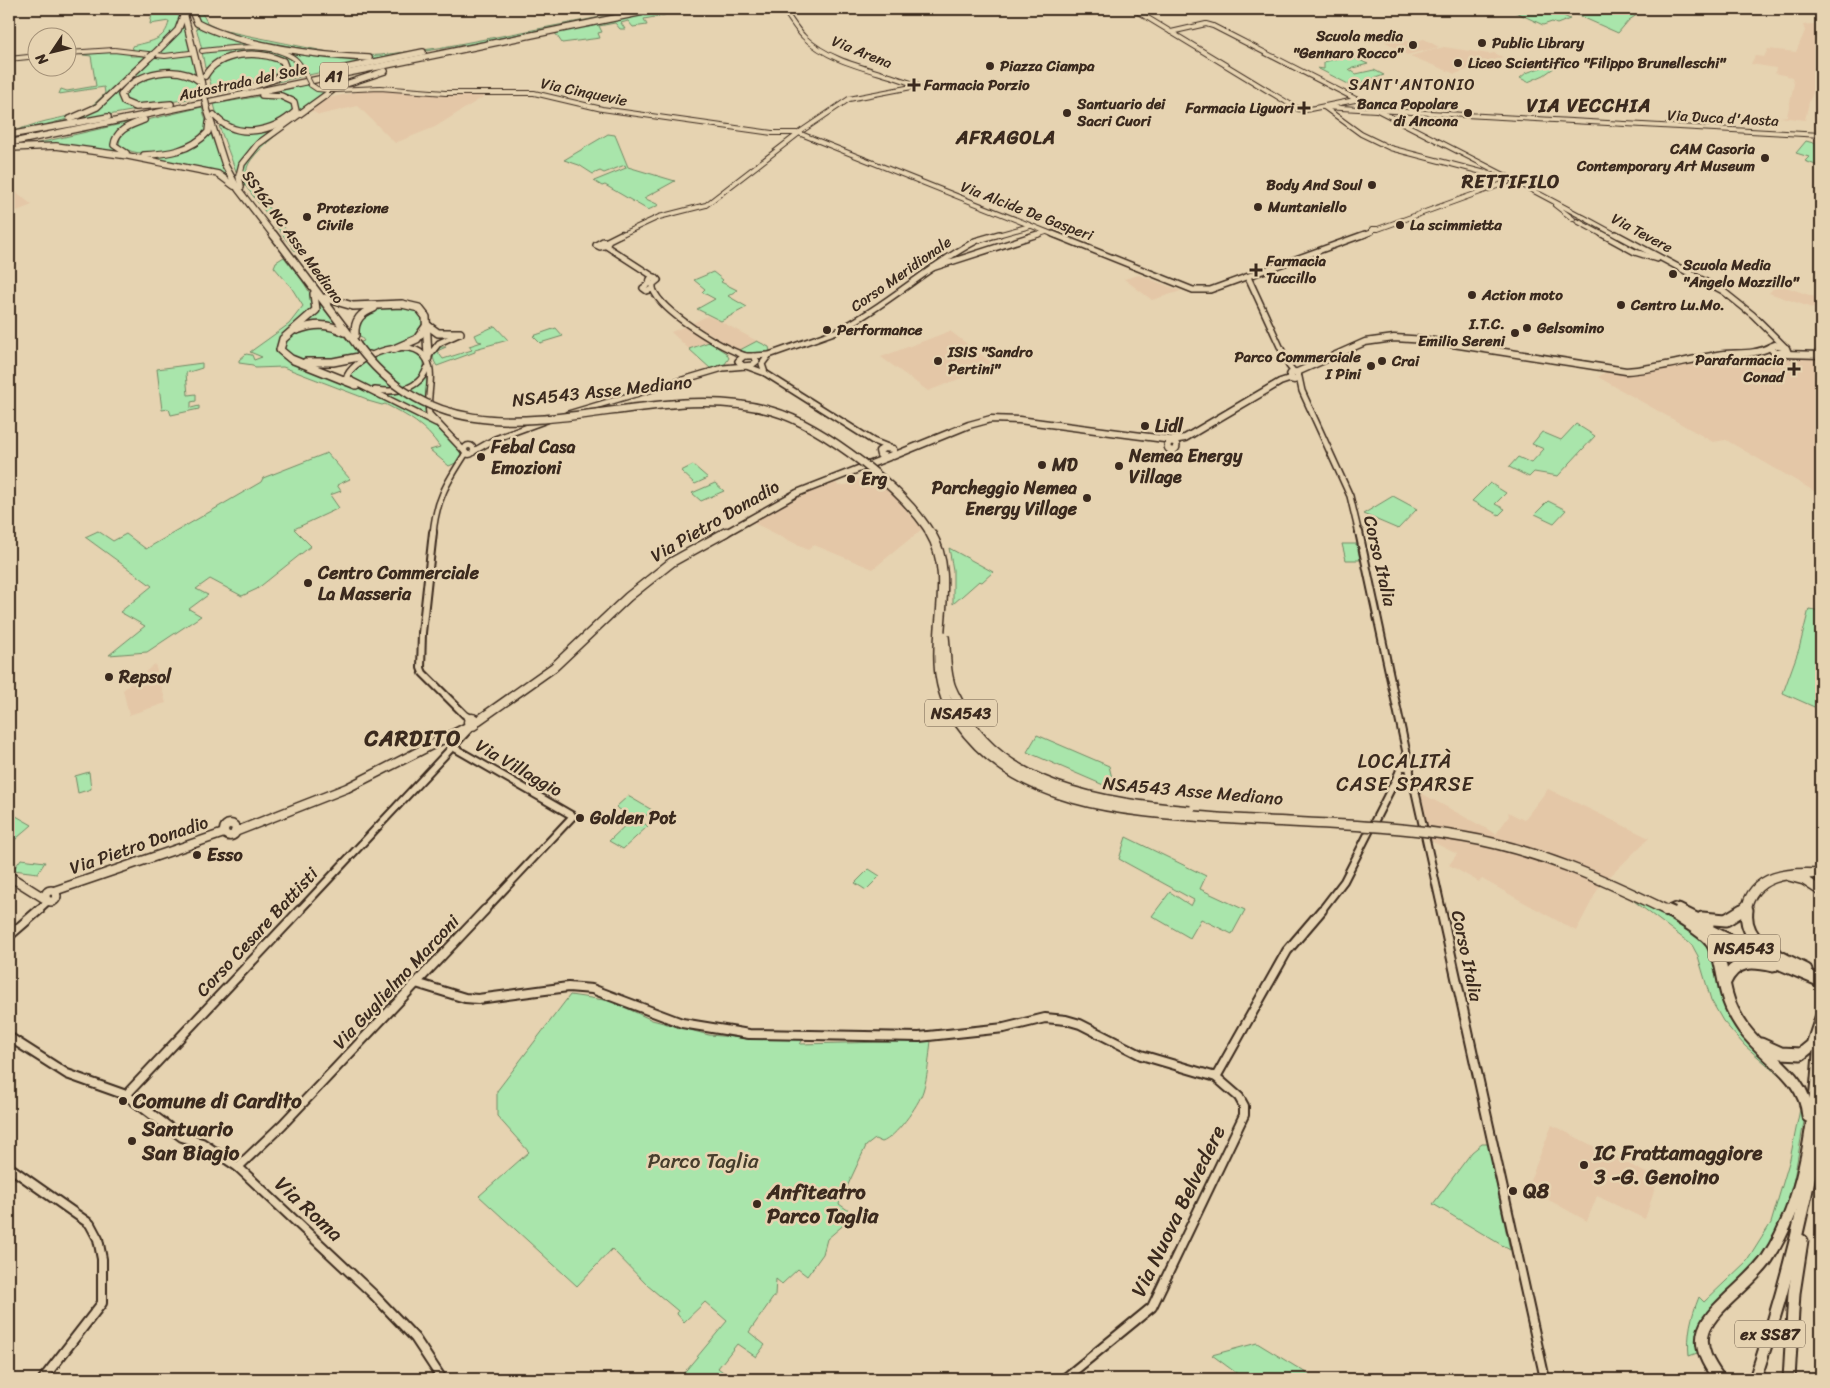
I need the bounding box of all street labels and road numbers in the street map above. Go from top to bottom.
street label: Via Arena [828,28,897,76]
street label: Autostrada del Sole [175,56,310,109]
road number: A1 [320,62,348,90]
street label: Via Cinquevie [538,70,630,114]
street label: Via Duca d'Aosta [1667,102,1780,134]
street label: SS162 NC Asse Mediano [235,164,351,310]
street label: Via Alcide De Gasperi [957,174,1098,249]
street label: Via Tevere [1606,206,1678,260]
street label: Corso Meridionale [845,229,957,319]
street label: NSA543 Asse Mediano [510,366,694,416]
street label: Via Pietro Donadio [644,471,786,571]
street label: Corso Italia [1354,512,1406,611]
road number: NSA543 [925,700,997,726]
street label: Via Villaggio [469,730,569,806]
street label: NSA543 Asse Mediano [1102,767,1284,815]
street label: Via Pietro Donadio [65,806,213,884]
street label: Corso Cesare Battisti [188,859,327,1005]
street label: Via Guglielmo Marconi [325,906,468,1057]
street label: Corso Italia [1442,907,1492,1005]
road number: NSA543 [1708,934,1780,961]
street label: Via Nuova Belvedere [1120,1118,1236,1304]
street label: Via Roma [265,1166,353,1252]
road number: ex SS87 [1735,1320,1805,1348]

